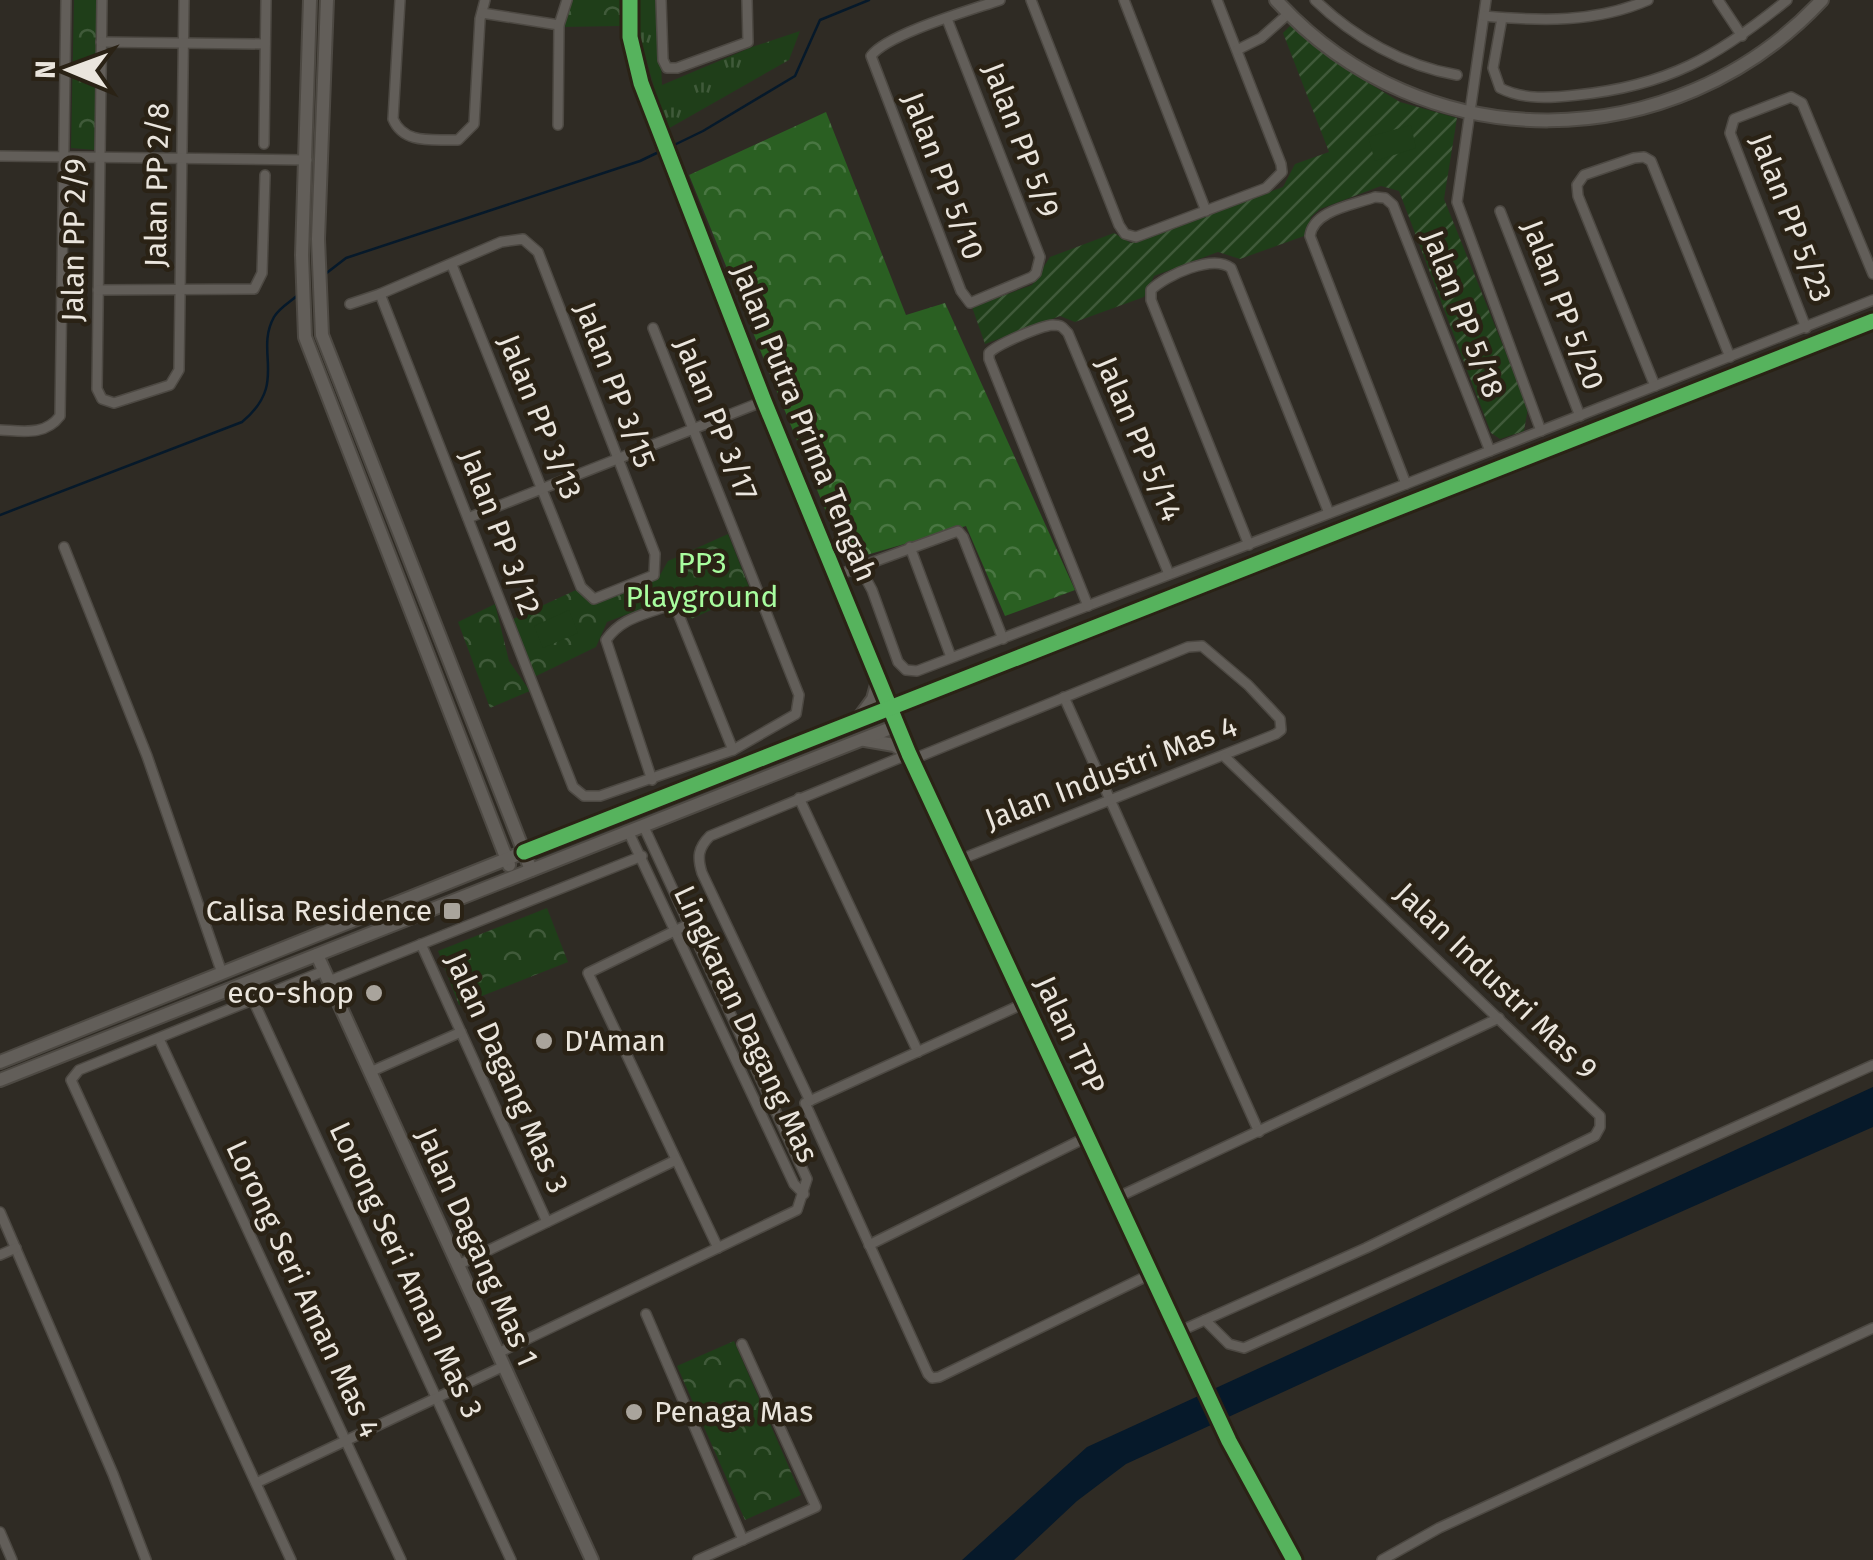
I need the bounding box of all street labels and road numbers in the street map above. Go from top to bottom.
street label: Jalan PP 5/9 [975,57,1067,223]
street label: Jalan PP 5/10 [895,87,991,265]
street label: Jalan PP 2/8 [138,102,176,268]
street label: Jalan PP 5/23 [1742,129,1840,307]
street label: Jalan PP 2/9 [55,158,93,322]
street label: Jalan PP 5/20 [1514,215,1612,395]
street label: Jalan PP 5/18 [1415,225,1511,403]
street label: Jalan Putra Prima Tengah [724,259,884,587]
street label: Jalan PP 3/15 [567,297,663,473]
street label: Jalan PP 3/13 [491,329,589,505]
street label: Jalan PP 3/17 [667,332,765,506]
street label: Jalan PP 5/14 [1088,351,1190,527]
street label: Jalan PP 3/12 [452,444,548,620]
street label: Jalan Industri Mas 4 [980,708,1242,838]
street label: Jalan Industri Mas 9 [1387,875,1605,1087]
street label: Lingkaran Dagang Mas [666,880,826,1168]
street label: Jalan Dagang Mas 3 [438,947,576,1199]
street label: Jalan TPP [1027,970,1113,1100]
street label: Lorong Seri Aman Mas 3 [321,1116,491,1424]
street label: Jalan Dagang Mas 1 [408,1122,546,1372]
street label: Lorong Seri Aman Mas 4 [218,1135,388,1443]

